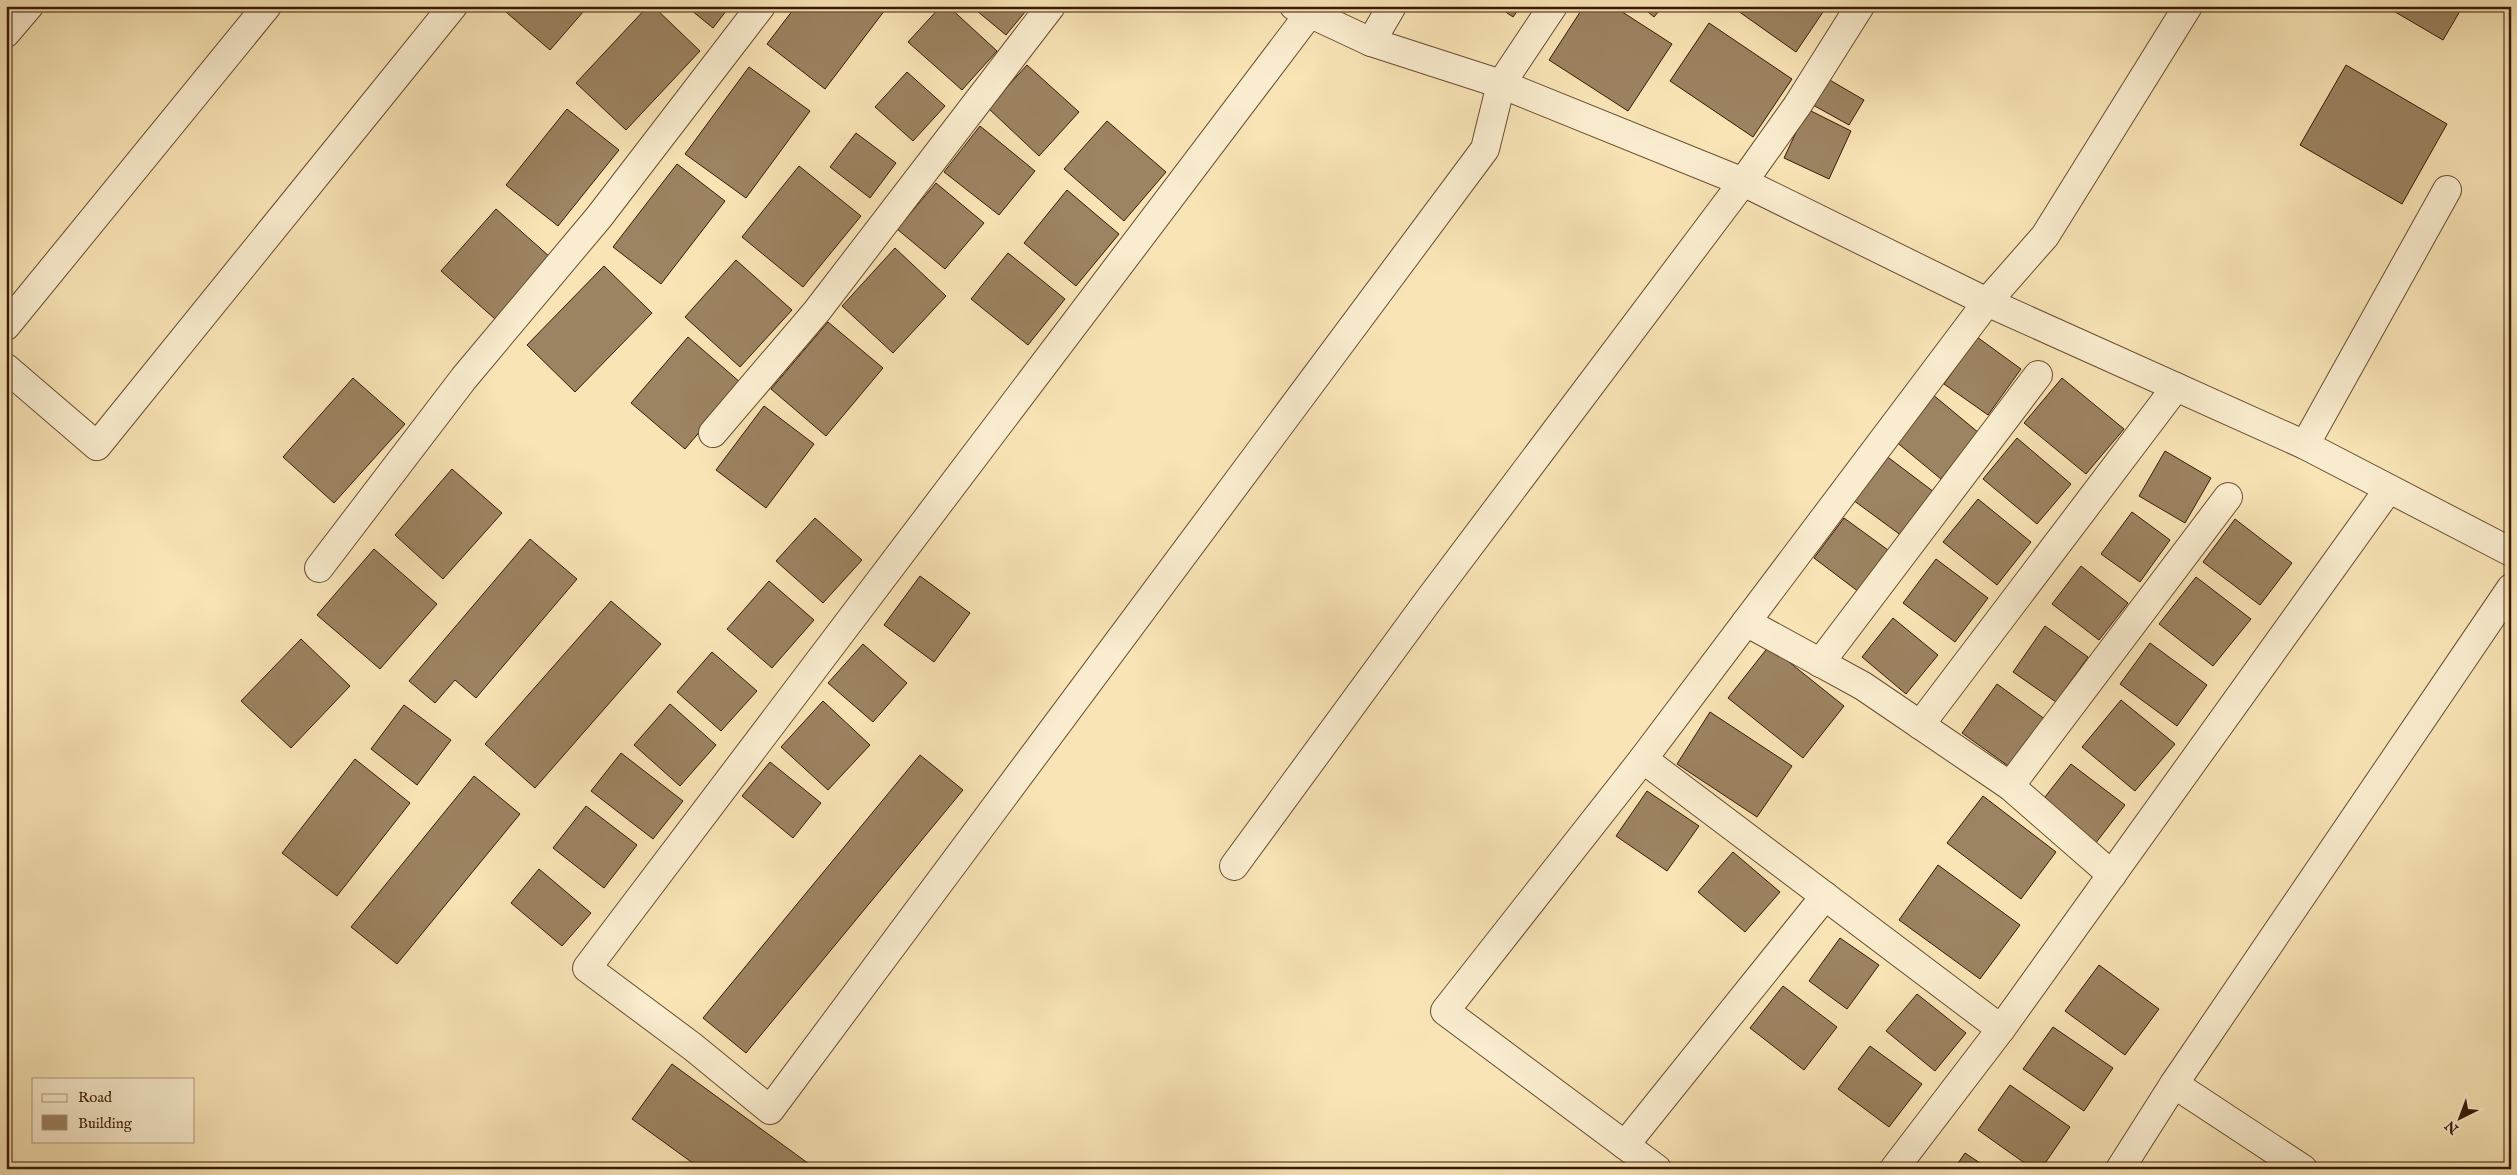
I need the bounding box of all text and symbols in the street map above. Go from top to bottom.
legend [32,1078,195,1142]
text: Road [78,1088,113,1107]
north arrow [2434,1092,2484,1142]
text: Building [78,1114,133,1133]
text: N [2441,1116,2463,1138]

